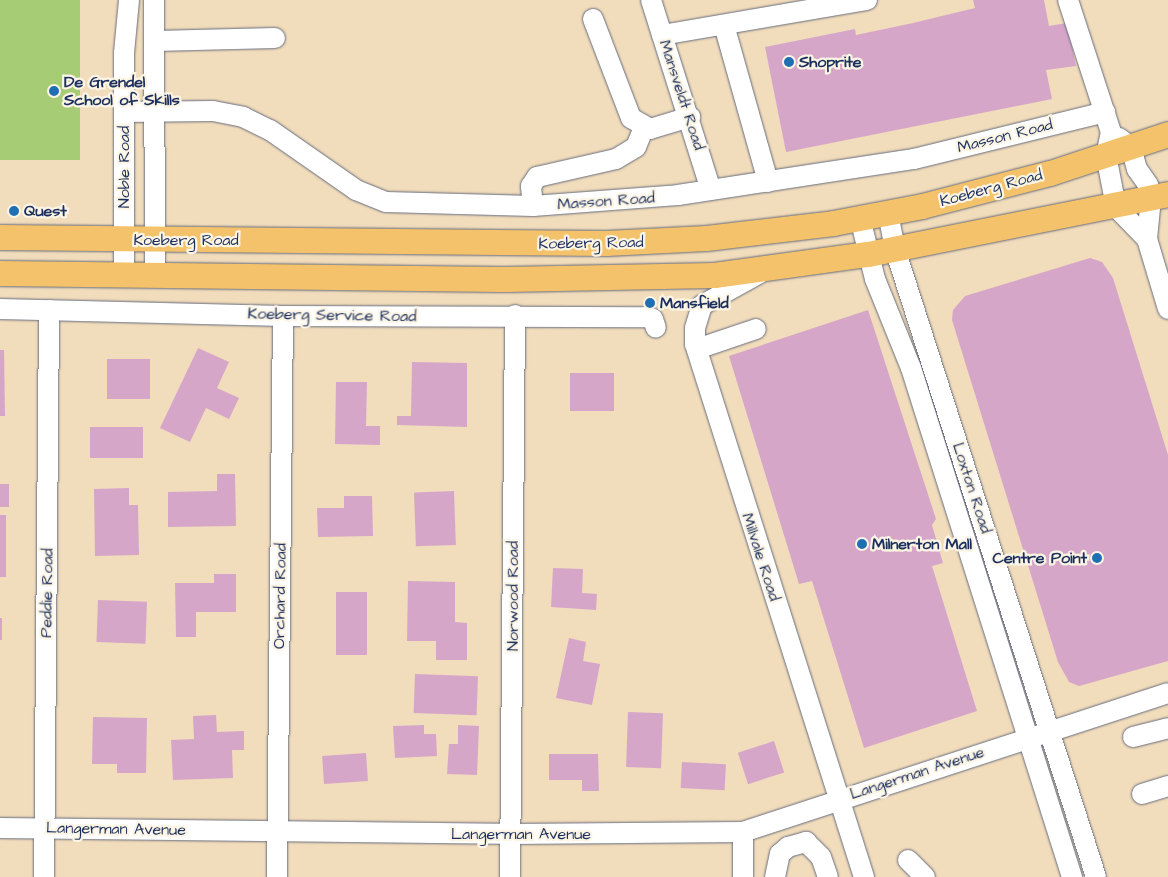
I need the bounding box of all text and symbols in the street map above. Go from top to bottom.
street label: Mansveldt Road [655,37,709,153]
place label: Shoprite [799,52,861,72]
marker: Shoprite [783,56,795,68]
place label: De Grendel School of Skills [64,72,180,110]
marker: De Grendel School of Skills [48,85,60,97]
street label: Masson Road [955,115,1055,157]
street label: Noble Road [114,126,134,208]
street label: Koeberg Road [938,165,1044,211]
street label: Masson Road [557,188,655,214]
place label: Quest [24,201,67,221]
marker: Quest [8,205,20,217]
street label: Koeberg Road [133,230,239,250]
street label: Koeberg Road [538,232,644,254]
place label: Mansfield [660,293,729,313]
marker: Mansfield [644,297,656,309]
street label: Koeberg Service Road [247,304,417,326]
street label: Loxton Road [948,440,996,536]
street label: Millvale Road [738,511,784,603]
place label: Milnerton Mall [872,534,972,554]
marker: Milnerton Mall [856,538,868,550]
street label: Norwood Road [503,541,523,651]
street label: Orchard Road [269,543,291,649]
street label: Peddie Road [37,548,57,638]
place label: Centre Point [993,548,1087,568]
marker: Centre Point [1091,552,1103,564]
street label: Langerman Avenue [847,742,987,804]
street label: Langerman Avenue [46,818,186,840]
street label: Langerman Avenue [451,824,591,844]

